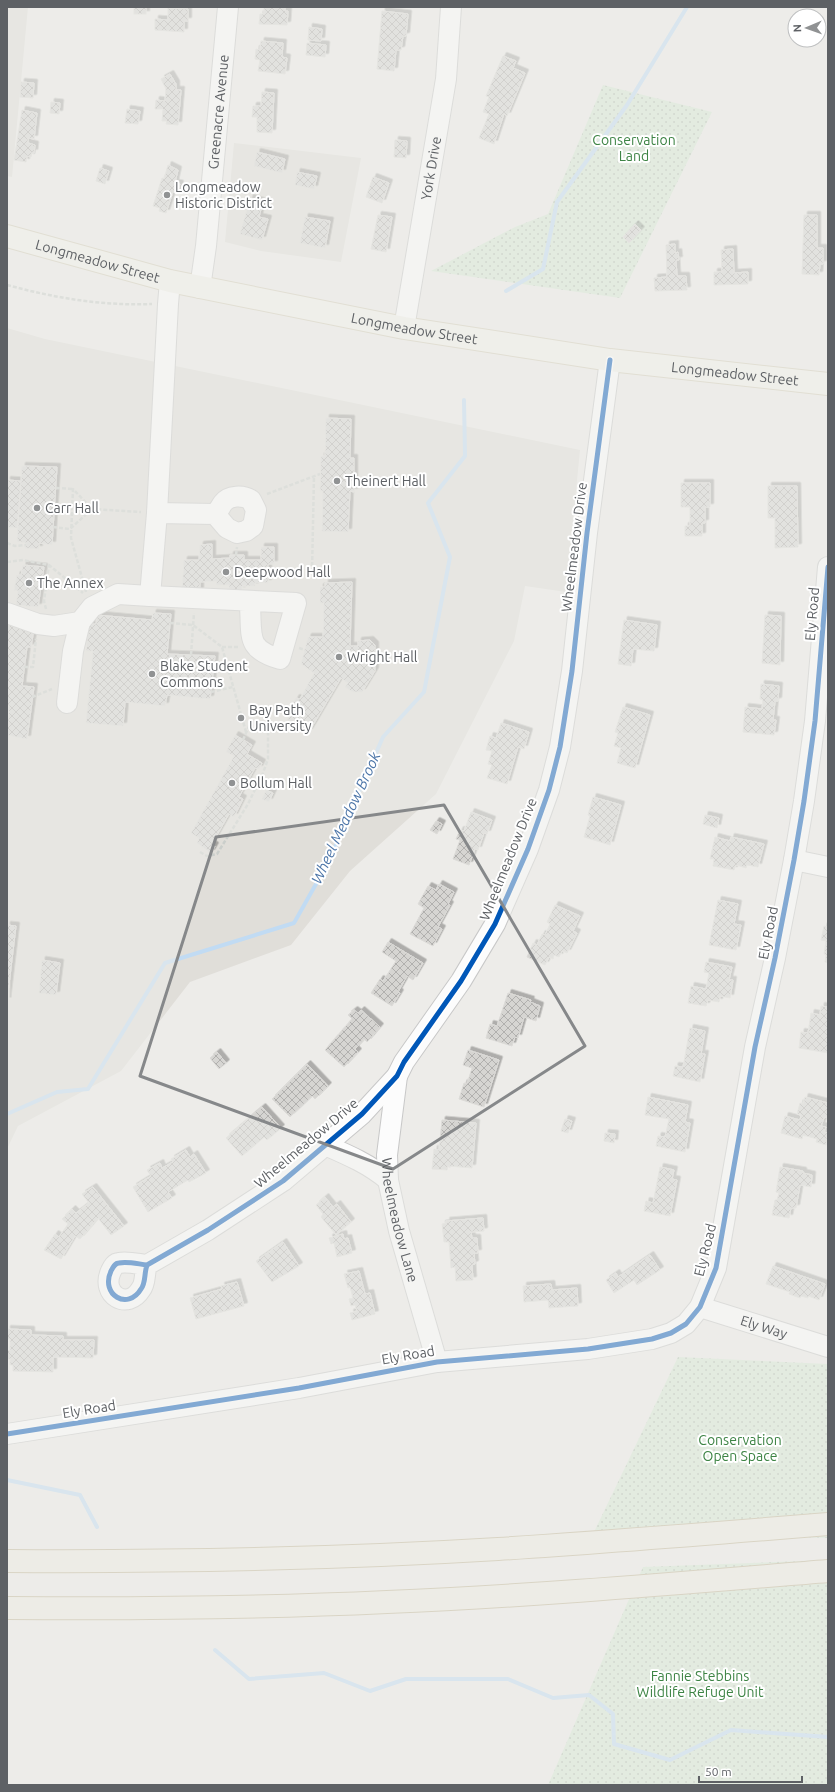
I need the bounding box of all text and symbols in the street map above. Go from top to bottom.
north arrow [787,8,827,48]
text: N [791,24,803,33]
street label: Greenacre Avenue [205,54,232,170]
park label: Conservation Land [592,132,676,164]
street label: York Drive [418,135,444,201]
place label: Longmeadow Historic District [175,179,272,211]
marker: Longmeadow Historic District [162,190,172,200]
street label: Longmeadow Street [34,236,162,286]
street label: Longmeadow Street [350,310,479,347]
street label: Longmeadow Street [670,359,800,389]
place label: Theinert Hall [345,473,426,489]
marker: Theinert Hall [332,476,342,486]
street label: Wheelmeadow Drive [558,481,590,613]
place label: Carr Hall [45,500,99,516]
marker: Carr Hall [32,503,42,513]
place label: Deepwood Hall [234,564,331,580]
marker: Deepwood Hall [221,567,231,577]
place label: The Annex [37,575,104,591]
marker: The Annex [24,578,34,588]
street label: Ely Road [802,587,822,641]
place label: Wright Hall [347,649,418,665]
marker: Wright Hall [334,652,344,662]
place label: Blake Student Commons [160,658,248,690]
marker: Blake Student Commons [147,669,157,679]
place label: Bay Path University [249,702,312,734]
marker: Bay Path University [236,713,246,723]
water label: Wheel Meadow Brook [308,749,384,886]
place label: Bollum Hall [240,775,312,791]
marker: Bollum Hall [227,778,237,788]
street label: Wheelmeadow Drive [476,795,540,923]
street label: Ely Road [755,905,781,961]
street label: Wheelmeadow Drive [251,1095,361,1191]
street label: Wheelmeadow Lane [379,1157,421,1284]
street label: Ely Road [691,1222,719,1278]
street label: Ely Way [739,1312,790,1342]
street label: Ely Road [380,1342,436,1368]
street label: Ely Road [61,1397,117,1421]
park label: Conservation Open Space [698,1432,782,1464]
park label: Fannie Stebbins Wildlife Refuge Unit [636,1668,764,1700]
scale bar [699,1758,802,1784]
text: 50 m [705,1765,732,1778]

